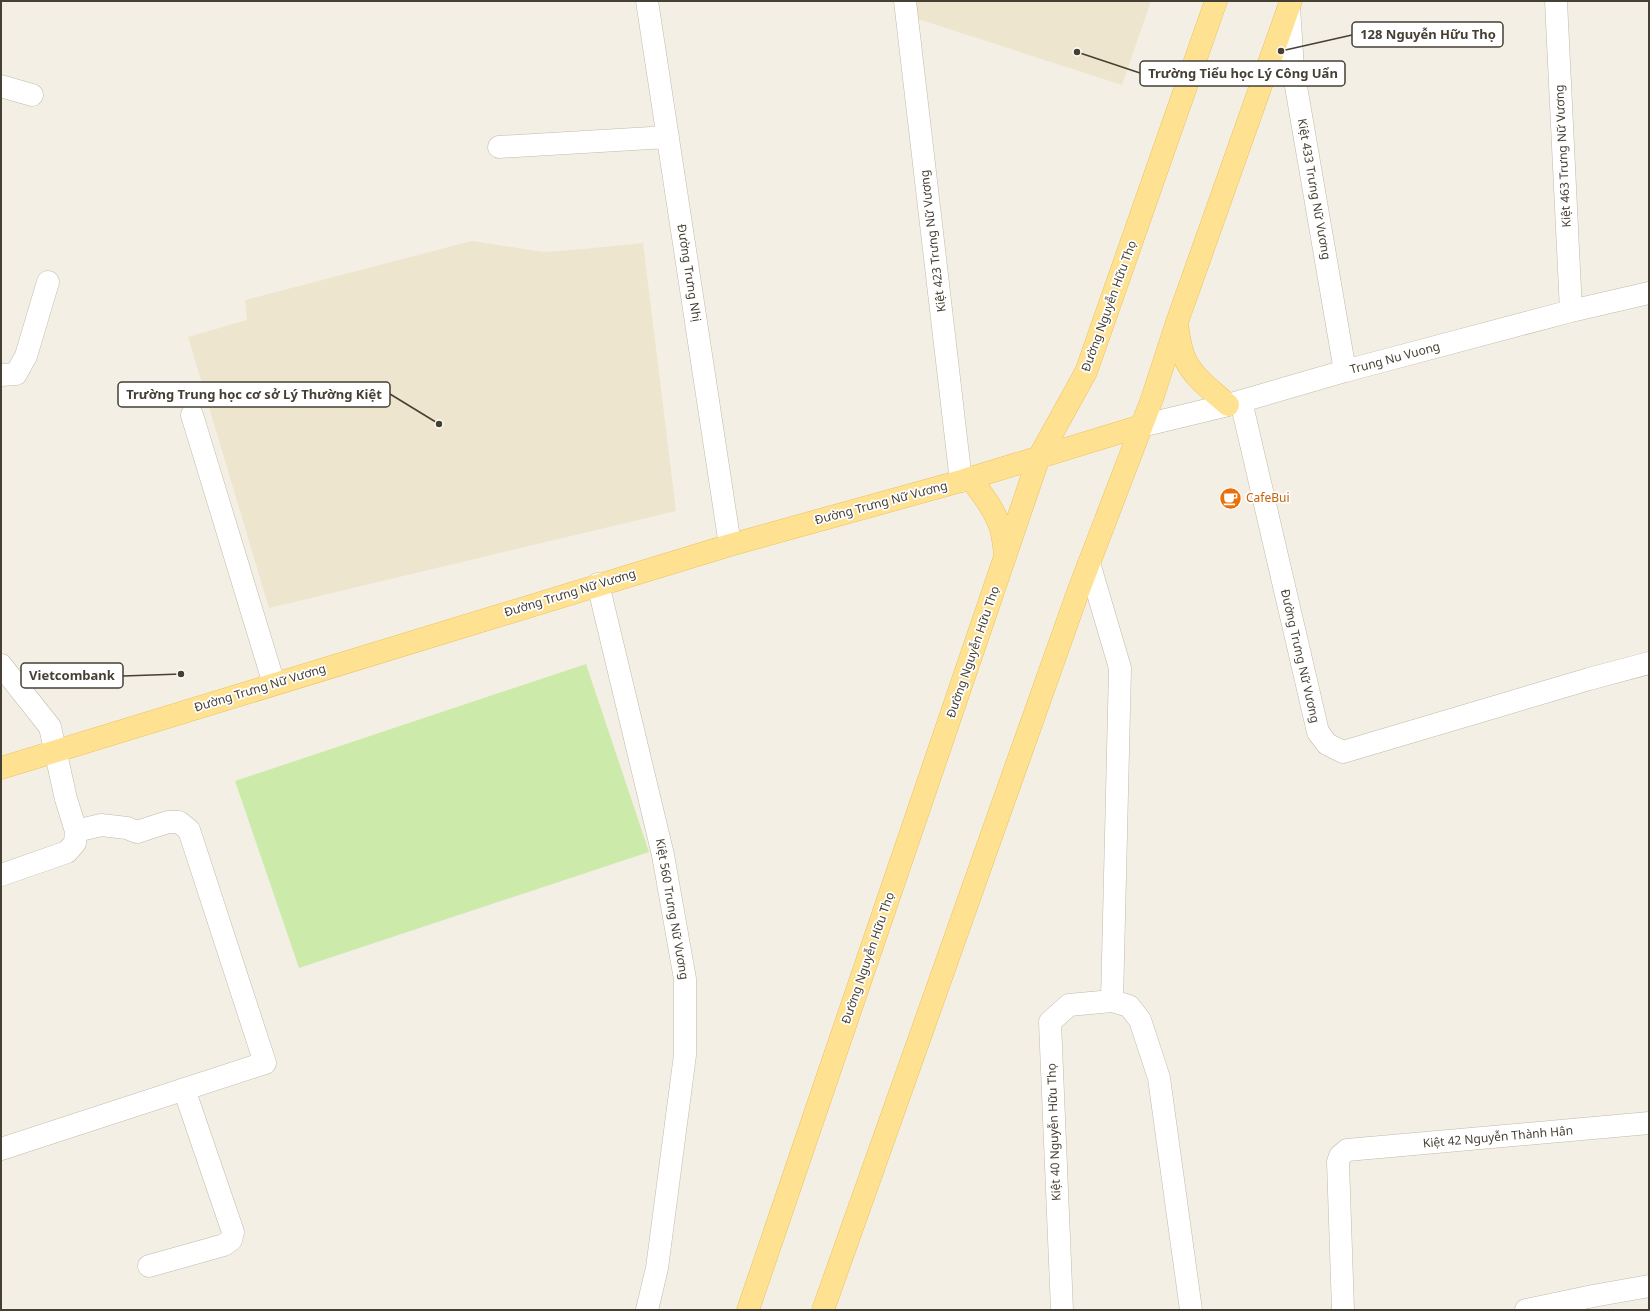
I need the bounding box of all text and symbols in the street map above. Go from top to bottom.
callout: 128 Nguyễn Hữu Thọ [1352,22,1503,47]
text: 128 Nguyễn Hữu Thọ [1360,25,1496,43]
callout: Trường Tiểu học Lý Công Uẩn [1140,61,1345,86]
text: Trường Tiểu học Lý Công Uẩn [1148,64,1338,82]
street label: Kiệt 463 Trưng Nữ Vương [1550,84,1575,228]
street label: Kiệt 433 Trưng Nữ Vương [1294,117,1335,261]
street label: Kiệt 423 Trưng Nữ Vương [915,169,950,313]
street label: Đường Trưng Nhị [673,223,706,323]
street label: Đường Nguyễn Hữu Thọ [1077,238,1140,374]
street label: Trung Nu Vuong [1348,337,1442,378]
callout: Trường Trung học cơ sở Lý Thường Kiệt [118,382,390,407]
text: Trường Trung học cơ sở Lý Thường Kiệt [126,385,382,403]
street label: Đường Trưng Nữ Vương [813,477,949,528]
cafe icon: CafeBui [1218,485,1244,511]
place label: CafeBui [1246,489,1290,506]
street label: Đường Trưng Nữ Vương [502,564,638,621]
street label: Đường Nguyễn Hữu Thọ [942,584,1003,720]
street label: Đường Trưng Nữ Vương [1277,587,1324,724]
street label: Đường Trưng Nữ Vương [192,659,328,716]
callout: Vietcombank [21,663,123,688]
text: Vietcombank [29,666,116,684]
street label: Kiệt 560 Trưng Nữ Vương [652,837,693,981]
street label: Đường Nguyễn Hữu Thọ [837,890,898,1026]
street label: Kiệt 40 Nguyễn Hữu Thọ [1043,1063,1064,1201]
street label: Kiệt 42 Nguyễn Thành Hân [1422,1121,1574,1152]

